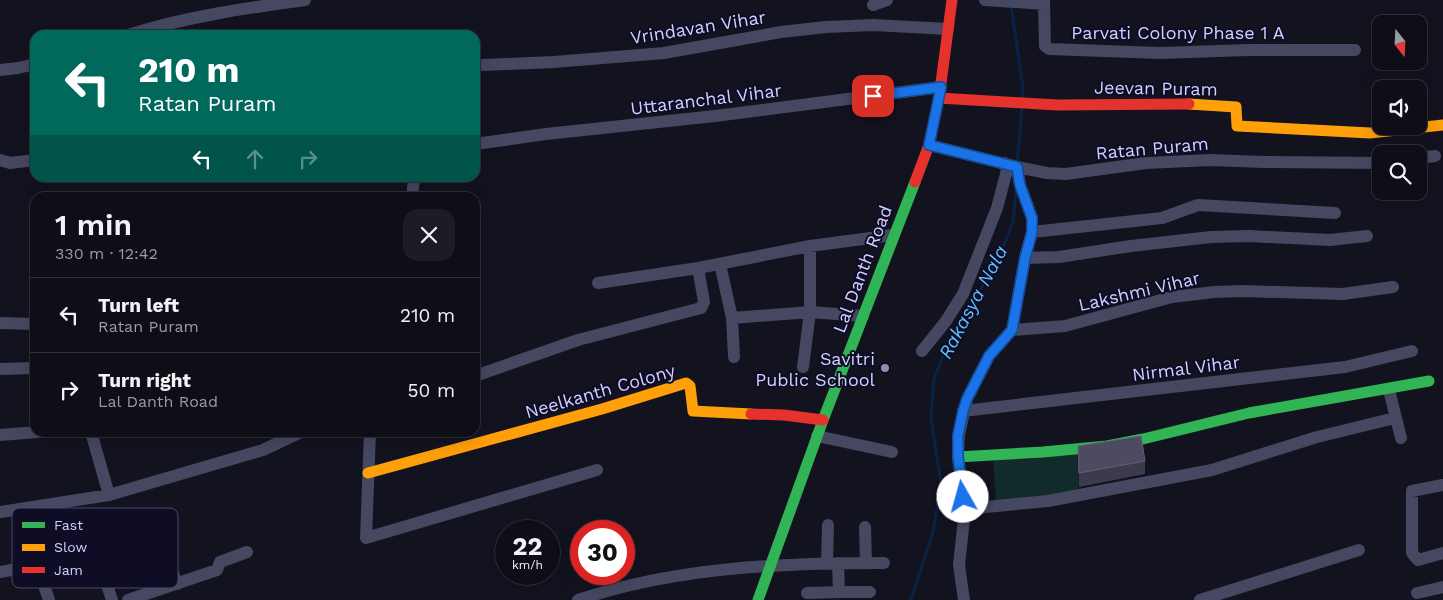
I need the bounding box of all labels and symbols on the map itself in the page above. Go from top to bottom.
street label: Vrindavan Vihar [629,6,767,48]
north arrow [1372,15,1428,70]
street label: Parvati Colony Phase 1 A [1071,22,1285,43]
pin [852,75,894,117]
street label: Jeevan Puram [1094,76,1218,100]
street label: Uttaranchal Vihar [629,79,783,119]
street label: Ratan Puram [1095,133,1209,163]
street label: Lal Danth Road [828,202,896,336]
water label: Rakasya Nala [934,241,1013,363]
street label: Lakshmi Vihar [1076,267,1202,315]
place label: Savitri Public School [755,348,875,390]
street label: Nirmal Vihar [1131,351,1241,385]
street label: Neelkanth Colony [523,359,678,422]
marker: Savitri Public School [879,362,891,374]
position arrow [936,470,988,522]
legend [12,508,178,588]
text: Fast [54,517,83,533]
speed limit sign: 30 [570,520,635,585]
text: Slow [54,539,87,555]
text: Jam [54,562,83,578]

